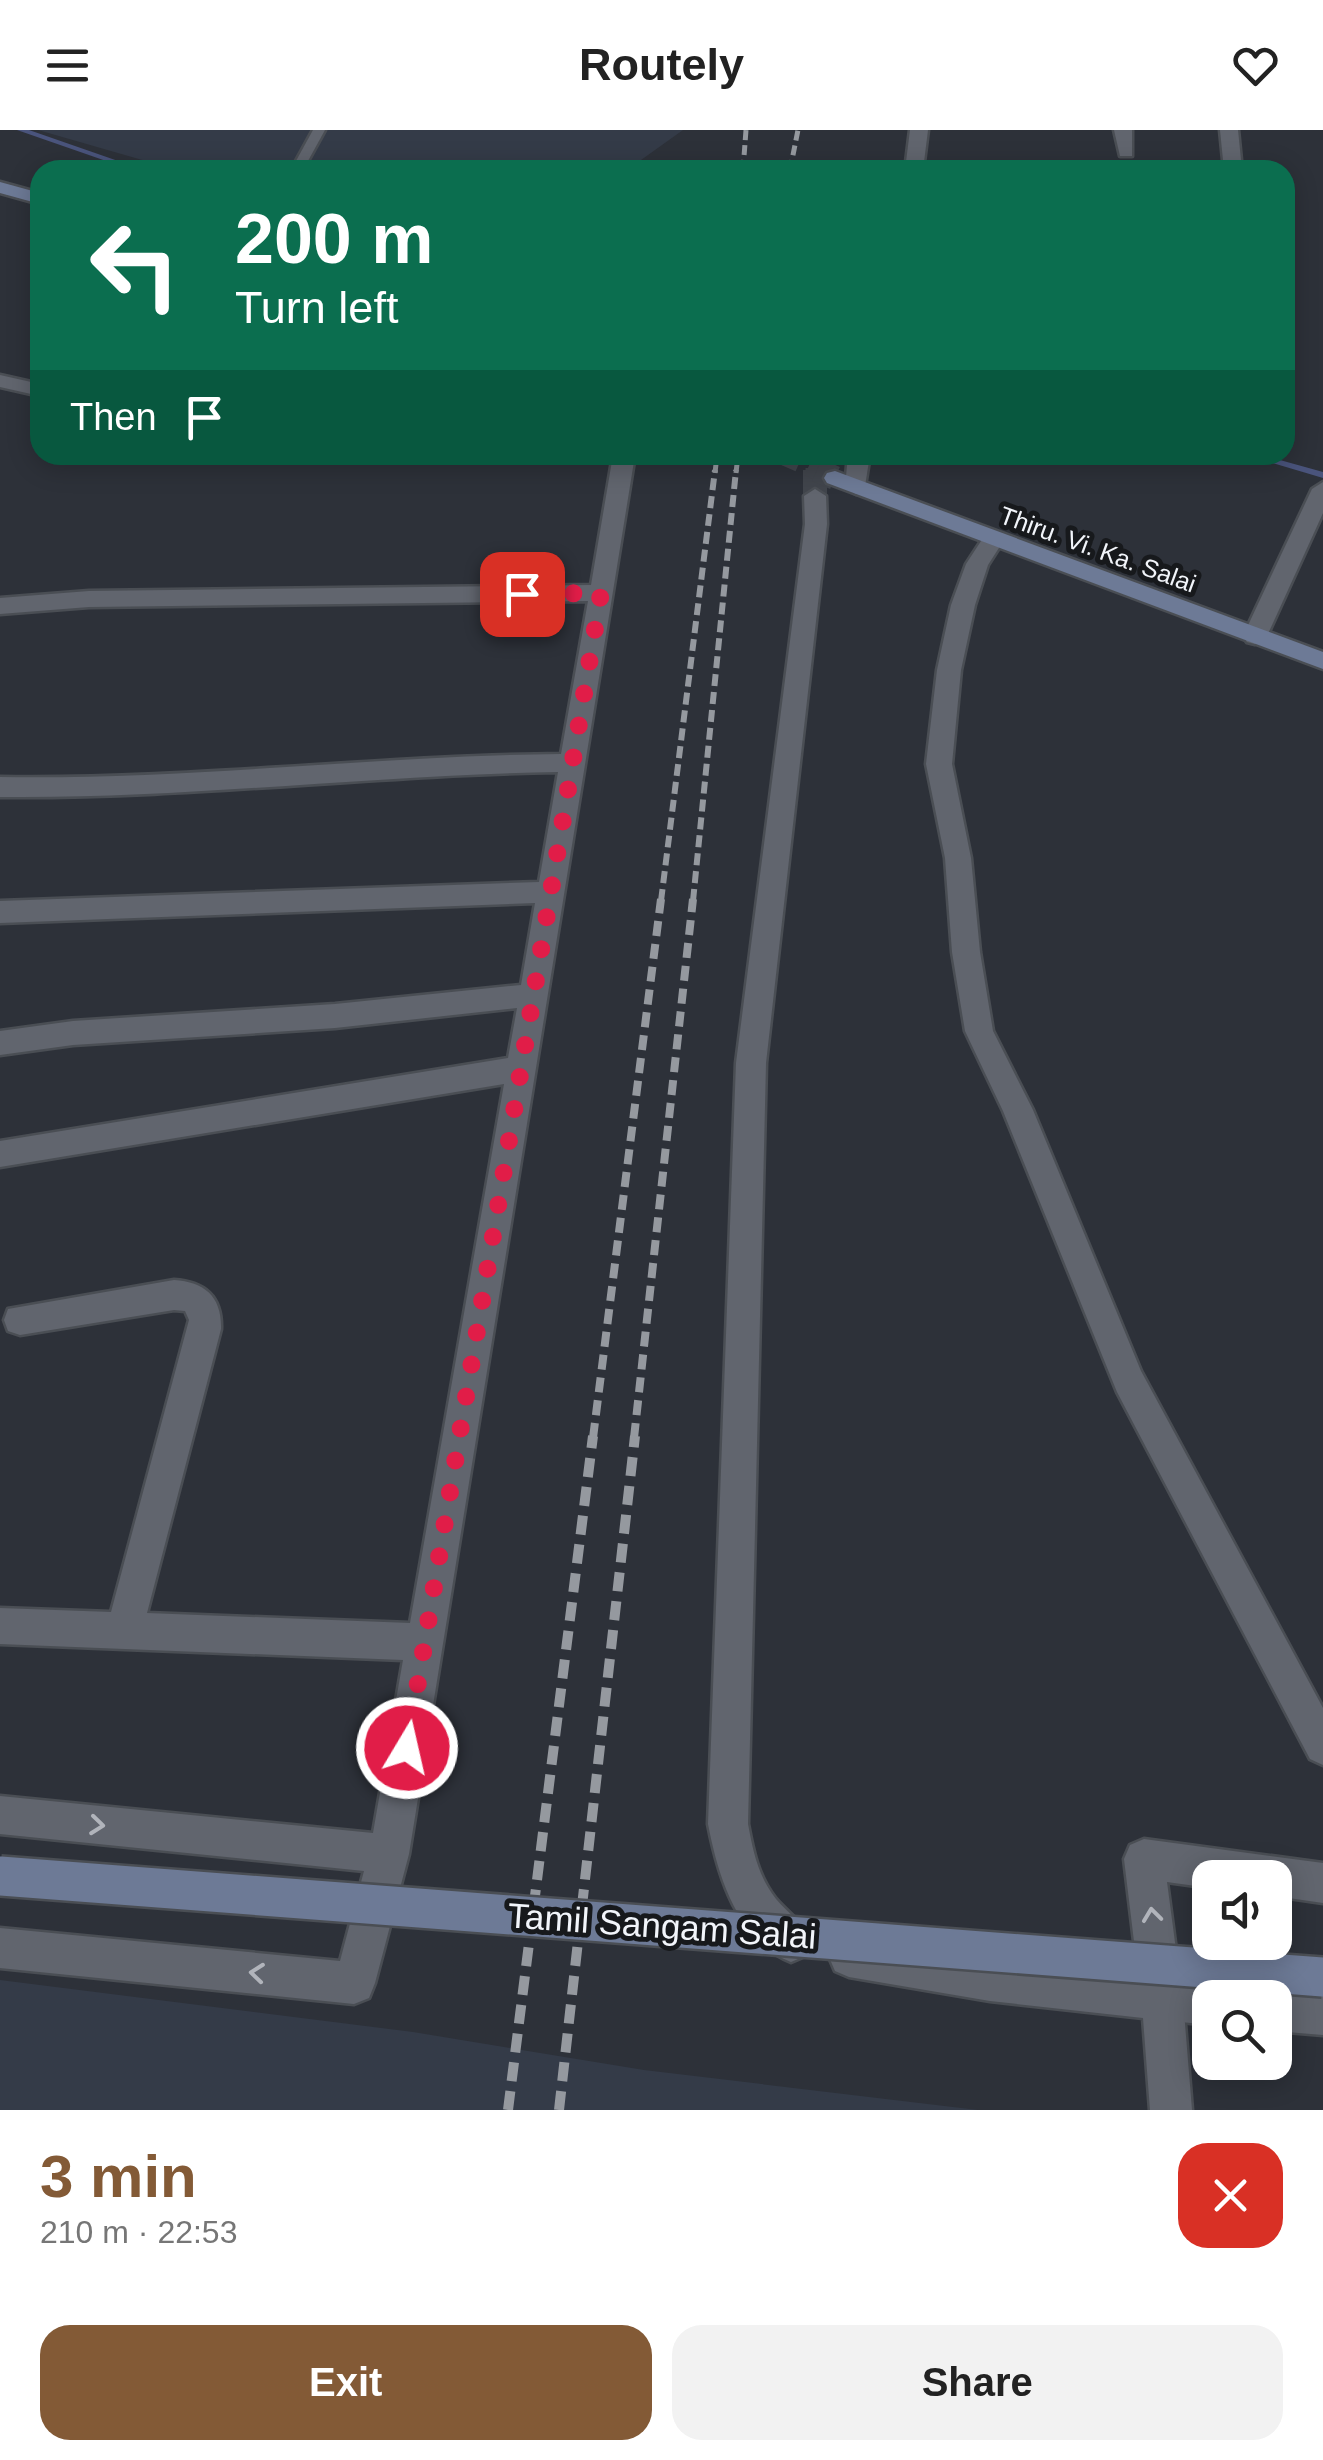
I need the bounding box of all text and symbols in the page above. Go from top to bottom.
icon: menu [40,38,95,93]
icon: heart [1228,38,1283,93]
text: Routely [579,39,744,90]
icon: left [70,200,200,330]
text: 200 m [235,200,433,278]
text: Turn left [235,282,398,333]
icon: arrive [177,390,232,445]
text: Then [70,396,157,438]
street label: Thiru. Vi. Ka. Salai [996,501,1200,597]
pin [480,552,565,637]
icon: arrive [495,567,550,622]
position arrow [355,1696,459,1800]
one-way arrow [89,1814,105,1835]
map controls [1192,1860,1292,2080]
button: sound [1192,1860,1292,1960]
street label: Tamil Sangam Salai [506,1895,818,1956]
one-way arrow [1142,1907,1163,1924]
one-way arrow [249,1963,265,1984]
button: search [1192,1980,1292,2080]
text: 3 min [40,2143,197,2210]
button: close [1178,2143,1283,2248]
text: 210 m · 22:53 [40,2214,237,2250]
button: Exit [40,2325,652,2440]
button: Share [672,2325,1283,2440]

